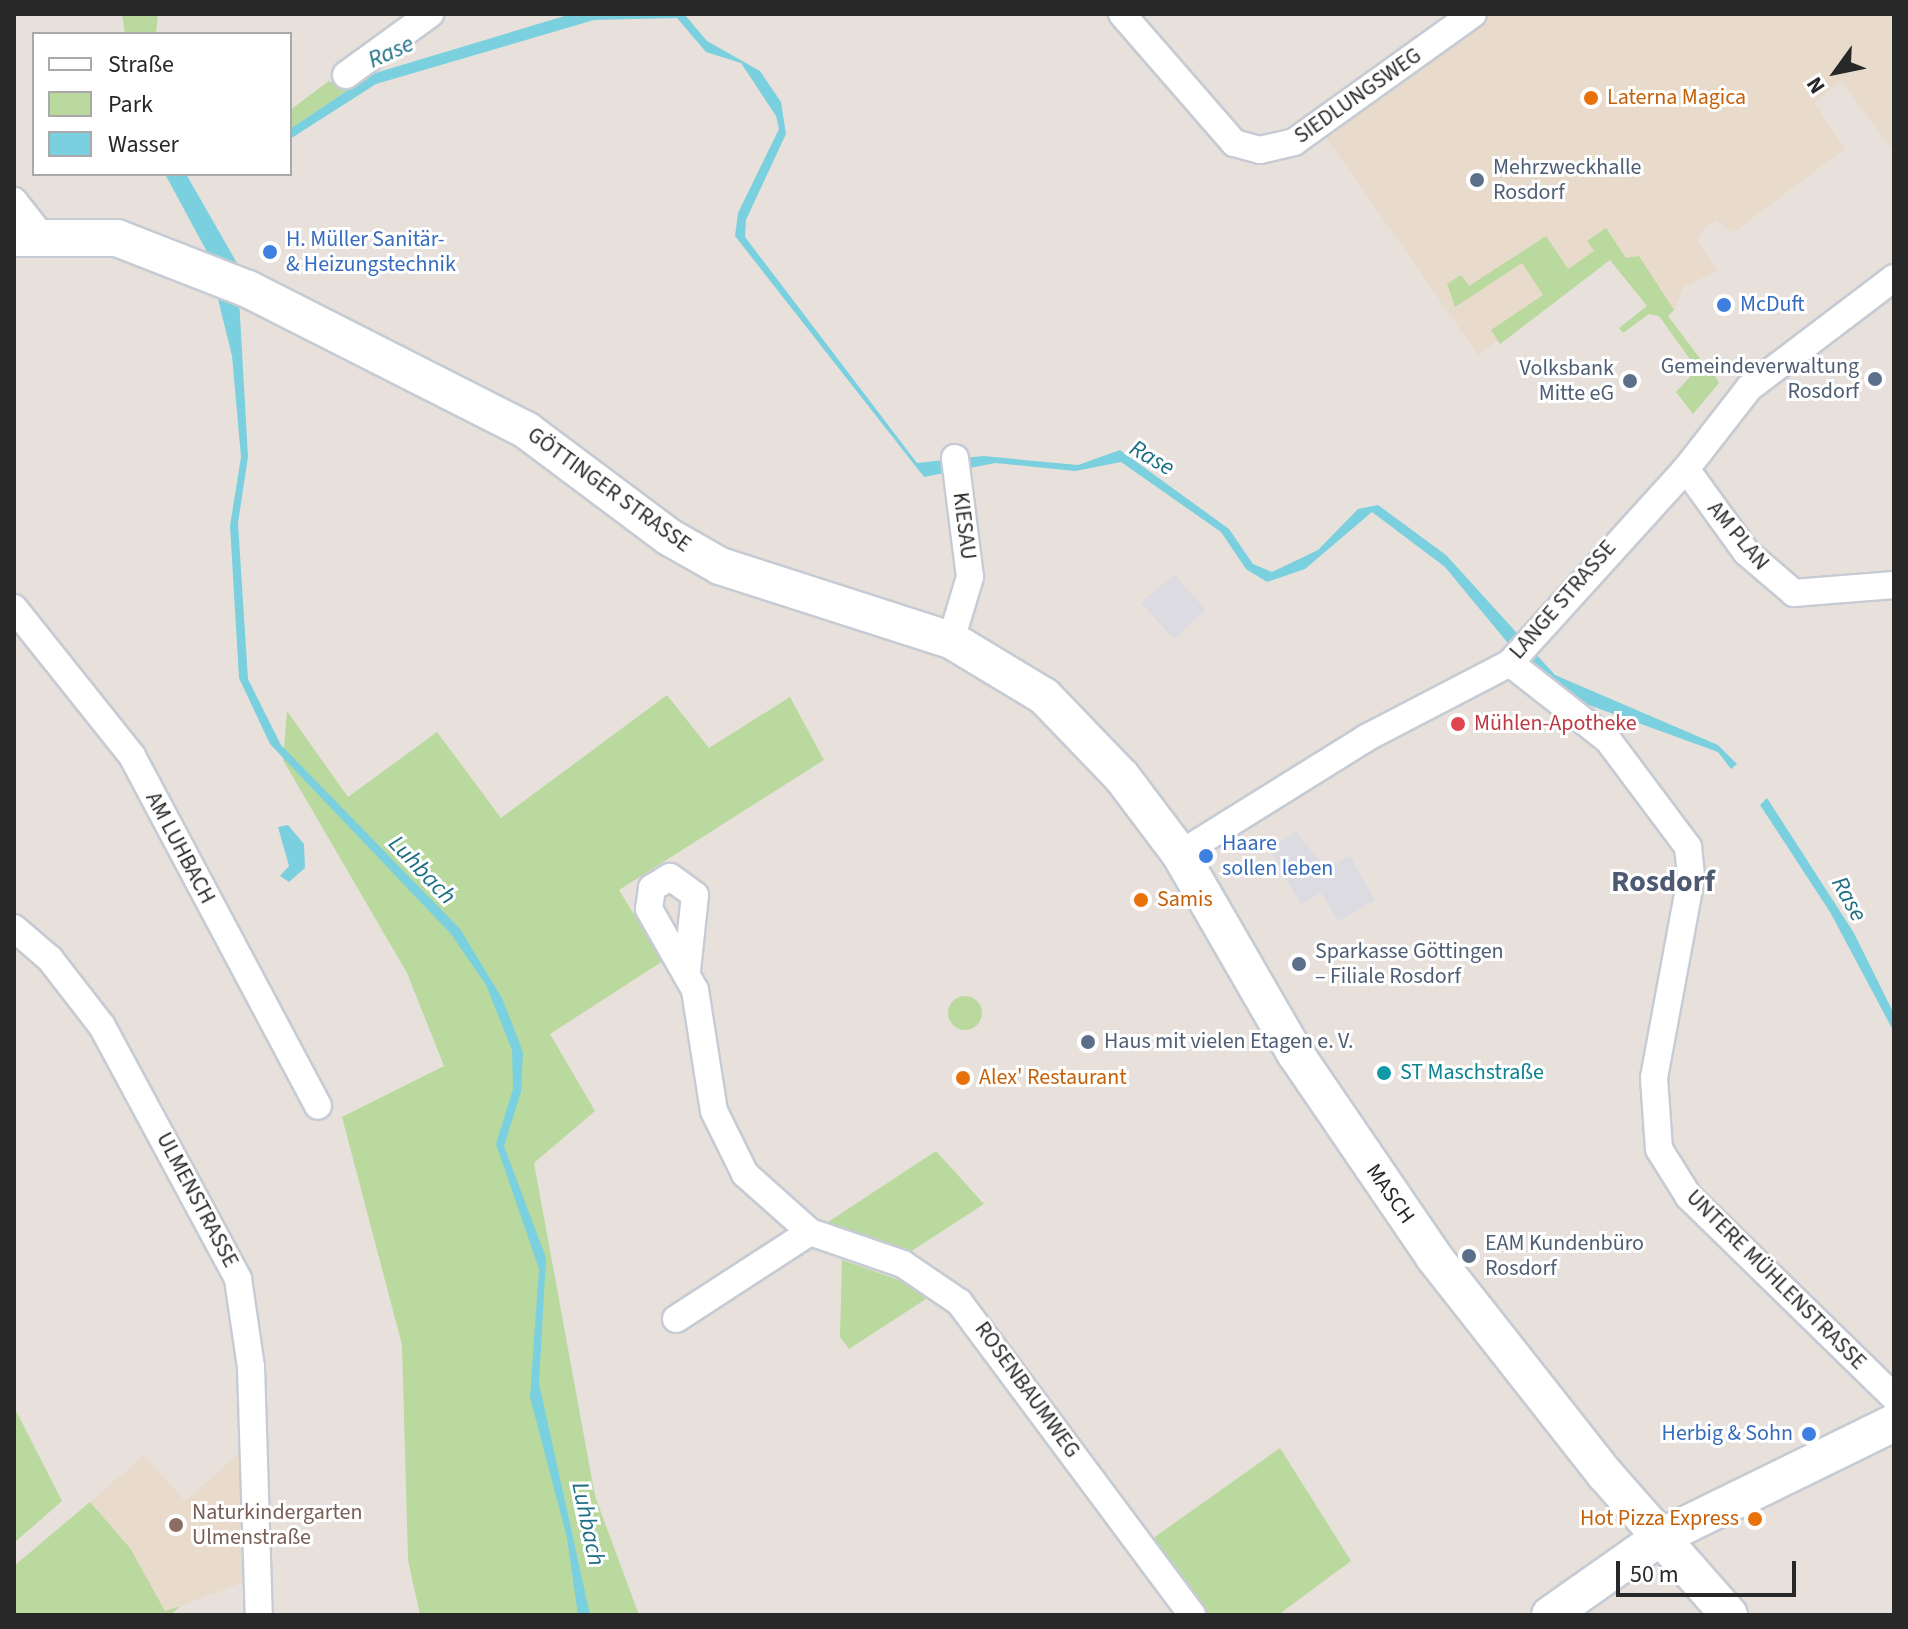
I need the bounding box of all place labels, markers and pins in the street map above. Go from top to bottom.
place label: Laterna Magica [1607,85,1746,111]
marker: Laterna Magica [1582,89,1600,107]
place label: Mehrzweckhalle Rosdorf [1493,154,1642,206]
marker: Mehrzweckhalle Rosdorf [1468,171,1486,189]
place label: H. Müller Sanitär- & Heizungstechnik [286,226,456,278]
marker: H. Müller Sanitär- & Heizungstechnik [261,243,279,261]
place label: McDuft [1740,292,1805,318]
marker: McDuft [1715,296,1733,314]
place label: Gemeindeverwaltung Rosdorf [1661,353,1859,404]
place label: Volksbank Mitte eG [1519,355,1614,406]
marker: Gemeindeverwaltung Rosdorf [1866,370,1884,388]
marker: Volksbank Mitte eG [1621,372,1639,390]
place label: Mühlen-Apotheke [1474,711,1637,737]
marker: Mühlen-Apotheke [1449,715,1467,733]
place label: Haare sollen leben [1222,830,1333,882]
marker: Haare sollen leben [1197,847,1215,865]
place label: Samis [1157,887,1213,913]
marker: Samis [1132,891,1150,909]
place label: Sparkasse Göttingen – Filiale Rosdorf [1315,938,1504,990]
marker: Sparkasse Göttingen – Filiale Rosdorf [1290,955,1308,973]
place label: Haus mit vielen Etagen e. V. [1104,1029,1353,1055]
marker: Haus mit vielen Etagen e. V. [1079,1033,1097,1051]
place label: ST Maschstraße [1400,1060,1544,1086]
marker: ST Maschstraße [1375,1064,1393,1082]
place label: Alex' Restaurant [979,1065,1127,1091]
marker: Alex' Restaurant [954,1069,972,1087]
place label: EAM Kundenbüro Rosdorf [1485,1230,1644,1282]
marker: EAM Kundenbüro Rosdorf [1460,1247,1478,1265]
place label: Herbig & Sohn [1662,1421,1793,1447]
marker: Herbig & Sohn [1800,1425,1818,1443]
place label: Naturkindergarten Ulmenstraße [192,1499,362,1550]
place label: Hot Pizza Express [1580,1506,1739,1532]
marker: Hot Pizza Express [1746,1510,1764,1528]
marker: Naturkindergarten Ulmenstraße [167,1516,185,1534]

